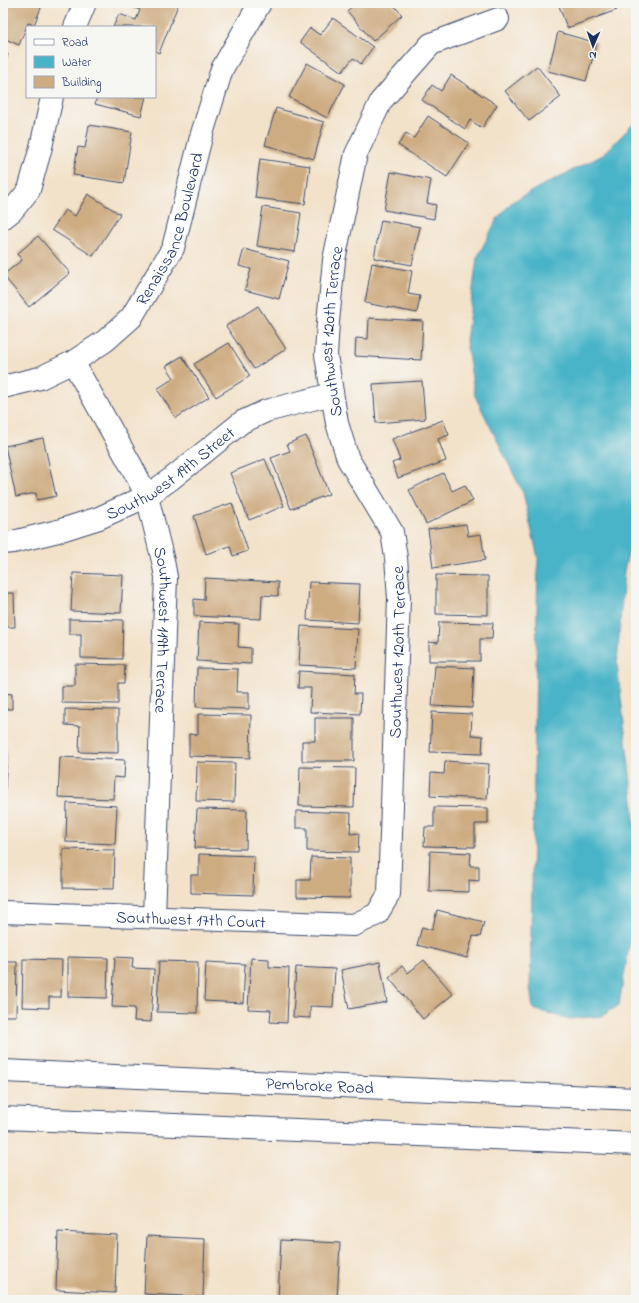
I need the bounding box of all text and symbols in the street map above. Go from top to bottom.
legend [26,26,156,98]
north arrow [573,26,613,66]
text: Road [62,34,88,52]
text: N [589,47,597,63]
text: Water [62,54,91,72]
text: Building [61,74,101,93]
street label: Renaissance Boulevard [130,150,211,311]
street label: Southwest 120th Terrace [315,243,351,418]
street label: Southwest 19th Street [102,421,241,527]
street label: Southwest 119th Terrace [146,544,177,714]
street label: Southwest 120th Terrace [383,565,413,739]
street label: Southwest 17th Court [115,905,267,936]
street label: Pembroke Road [265,1072,375,1101]

